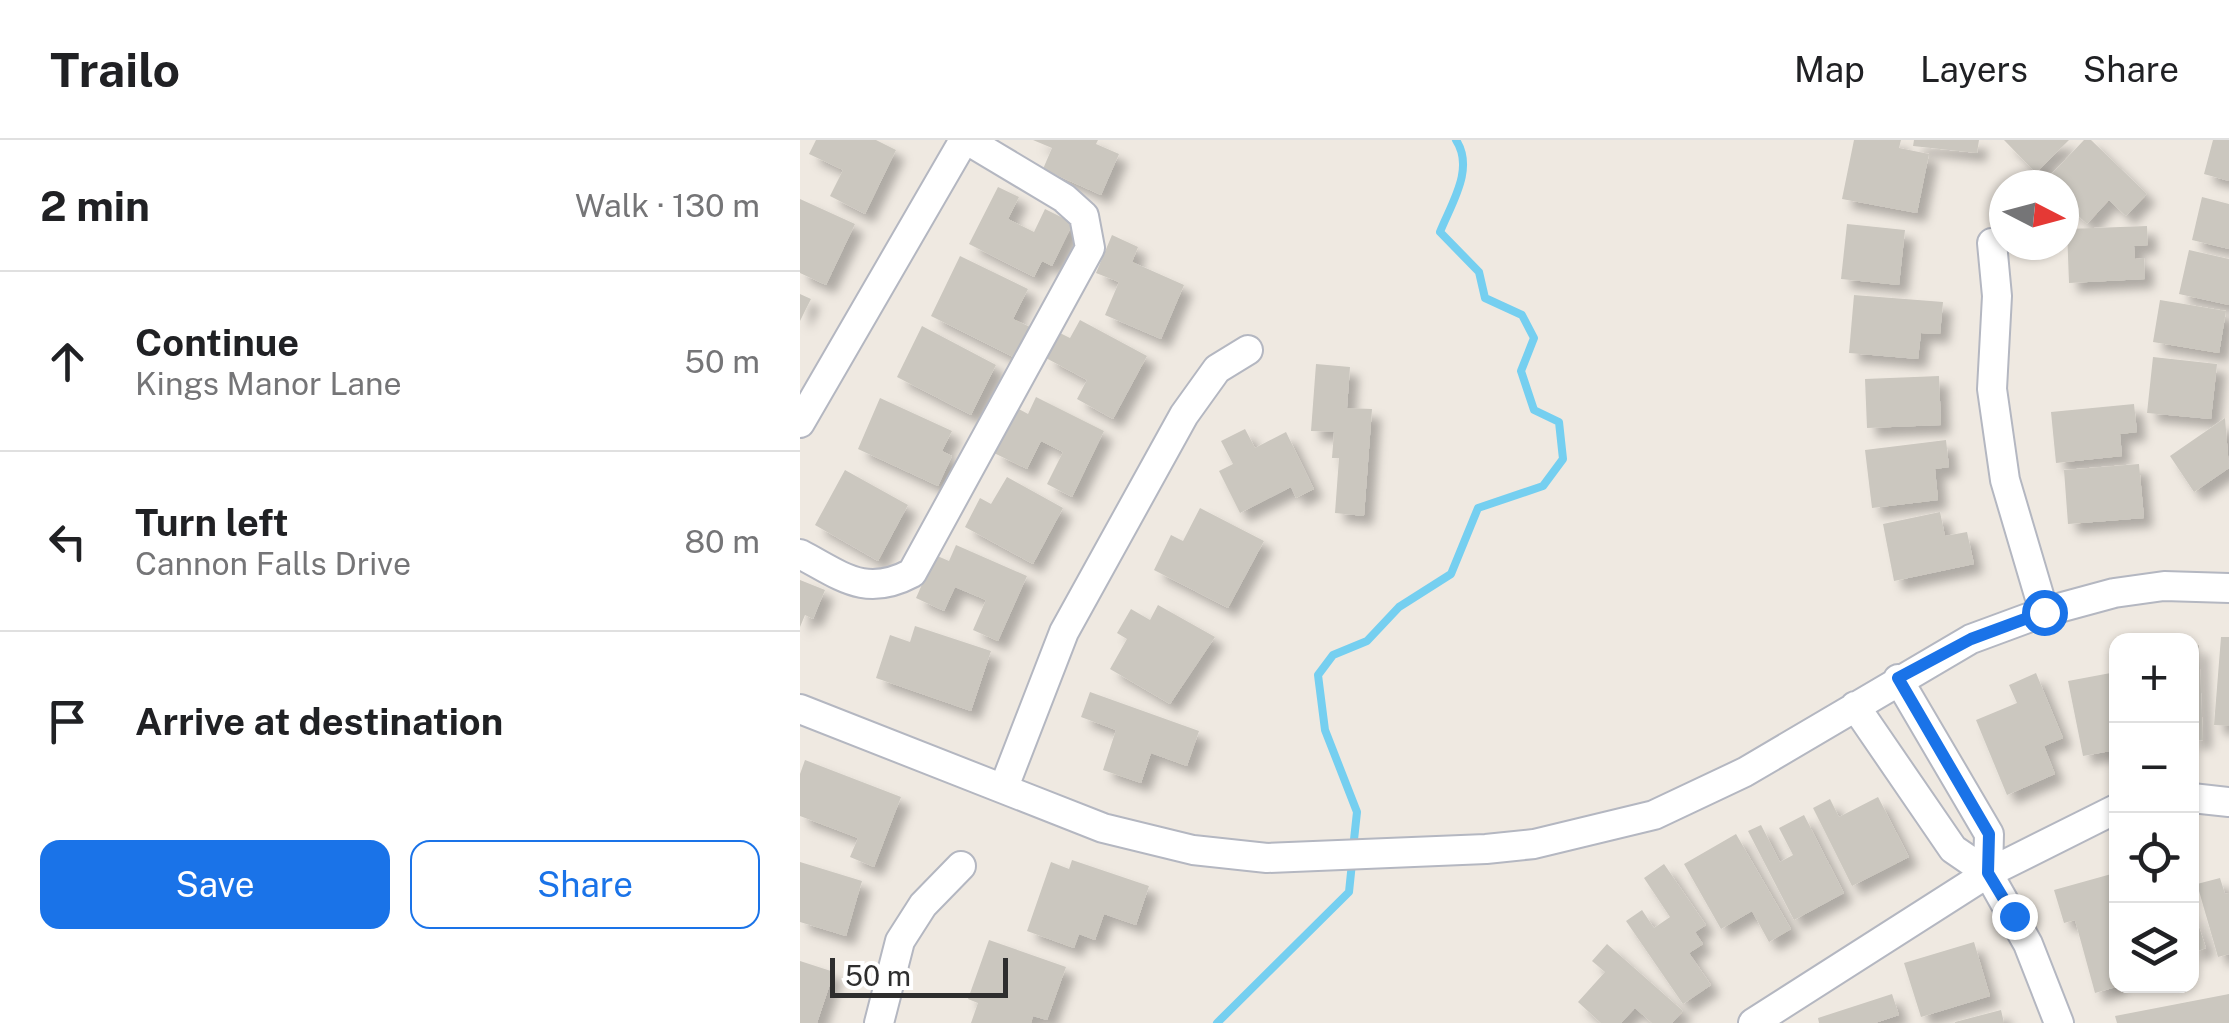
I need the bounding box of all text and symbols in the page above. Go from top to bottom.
text: Trailo [50,41,180,98]
text: Map [1794,49,1865,90]
text: Layers [1920,49,2028,90]
text: Share [2083,49,2179,90]
north arrow [1989,170,2079,260]
text: 2 min [40,181,150,230]
text: Walk · 130 m [575,187,760,224]
text: Continue [135,320,299,365]
icon: ahead [40,334,95,389]
text: 50 m [684,343,760,380]
text: Kings Manor Lane [135,365,402,402]
text: Turn left [135,500,289,545]
icon: left [40,514,95,569]
text: 80 m [684,523,760,560]
text: Cannon Falls Drive [135,545,411,582]
route start [2022,590,2068,636]
map controls [2109,633,2199,993]
button: + [2109,633,2199,723]
icon: arrive [40,694,95,749]
text: Arrive at destination [135,699,503,744]
button: − [2109,723,2199,813]
button: locate [2109,813,2199,903]
button: Save [40,840,390,929]
button: Share [410,840,760,929]
route end [1992,894,2038,940]
button: layers [2109,903,2199,993]
scale bar [830,953,1008,998]
text: 50 m [845,959,911,992]

